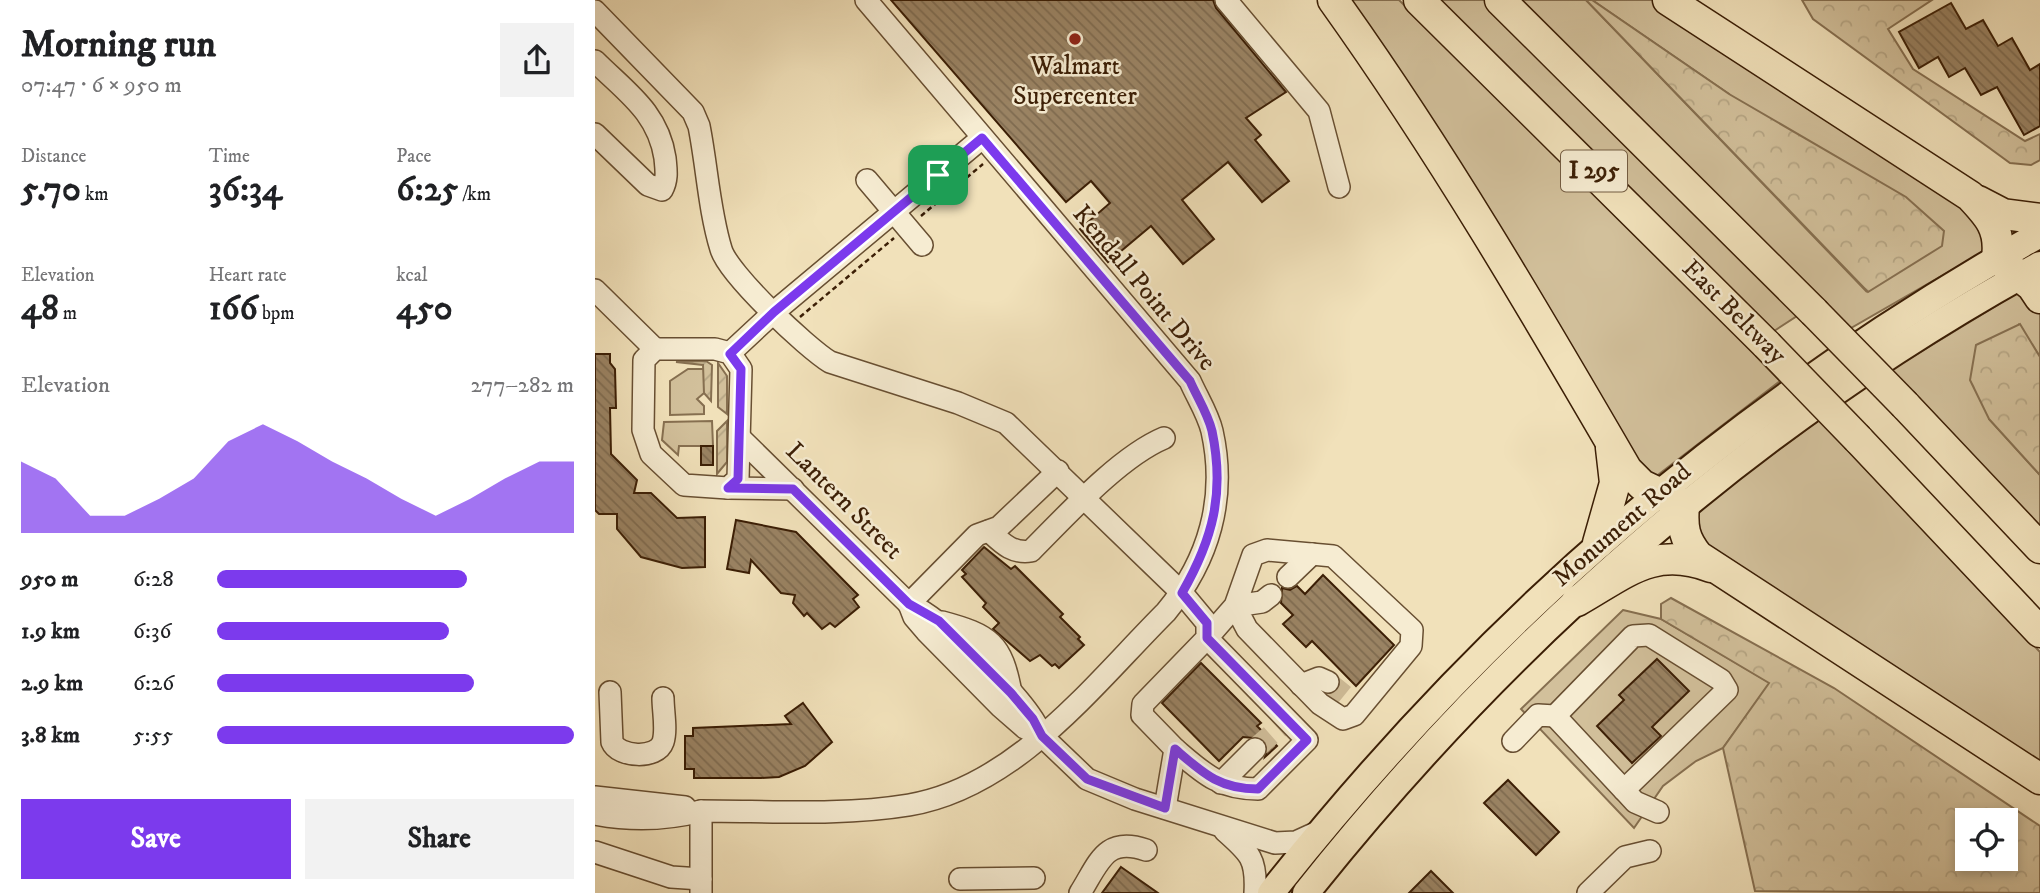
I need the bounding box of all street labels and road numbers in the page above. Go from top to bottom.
road number: I 295 [1561,150,1627,191]
street label: Kendall Point Drive [1065,198,1223,378]
street label: East Beltway [1675,253,1794,372]
street label: Lantern Street [778,435,910,567]
street label: Monument Road [1546,456,1698,594]

